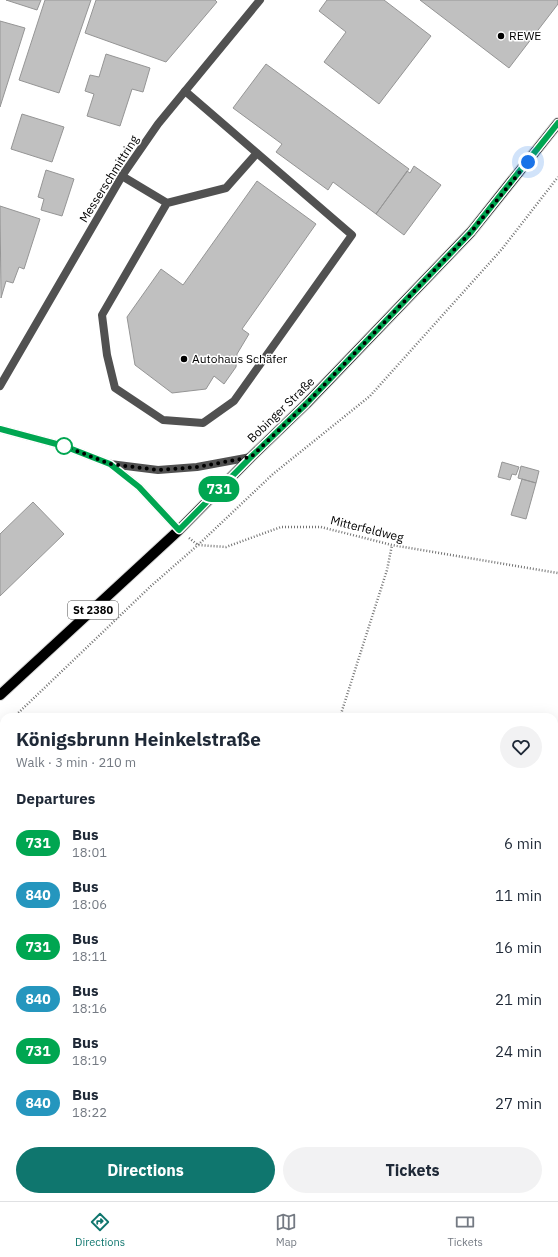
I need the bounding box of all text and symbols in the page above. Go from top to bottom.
place label: REWE [509,28,541,43]
marker: REWE [496,31,506,41]
street label: Messerschmittring [76,132,142,225]
your location [518,152,538,172]
place label: Autohaus Schäfer [192,351,288,366]
marker: Autohaus Schäfer [179,354,189,364]
street label: Bobinger Straße [244,374,318,445]
unlabelled marker [55,437,73,455]
line badge: 731 [196,476,242,502]
text: 731 [206,480,232,498]
street label: Mitterfeldweg [329,512,406,545]
road number: St 2380 [68,601,118,619]
button: heart [500,726,542,768]
text: Königsbrunn Heinkelstraße [16,727,261,751]
text: Walk · 3 min · 210 m [16,754,136,771]
text: Departures [16,789,95,808]
text: Bus [72,825,99,844]
text: 731 [25,834,51,852]
text: 6 min [504,834,542,853]
text: 18:01 [72,844,107,861]
text: Bus [72,877,99,896]
text: 840 [25,886,51,904]
text: 11 min [495,886,542,905]
text: 18:06 [72,896,107,913]
text: Bus [72,929,99,948]
text: 731 [25,938,51,956]
text: 16 min [495,938,542,957]
text: 18:11 [72,948,107,965]
text: Bus [72,981,99,1000]
text: 840 [25,990,51,1008]
text: 21 min [495,990,542,1009]
text: 18:16 [72,1000,107,1017]
text: Bus [72,1033,99,1052]
text: 731 [25,1042,51,1060]
text: 24 min [495,1042,542,1061]
text: 18:19 [72,1052,107,1069]
text: Bus [72,1085,99,1104]
text: 840 [25,1094,51,1112]
text: 27 min [495,1094,542,1113]
text: 18:22 [72,1104,107,1121]
button: Directions [16,1147,275,1193]
button: Tickets [283,1147,542,1193]
tab: Directions [75,1211,125,1249]
tab: Map [275,1211,297,1249]
tab: Tickets [447,1211,483,1249]

